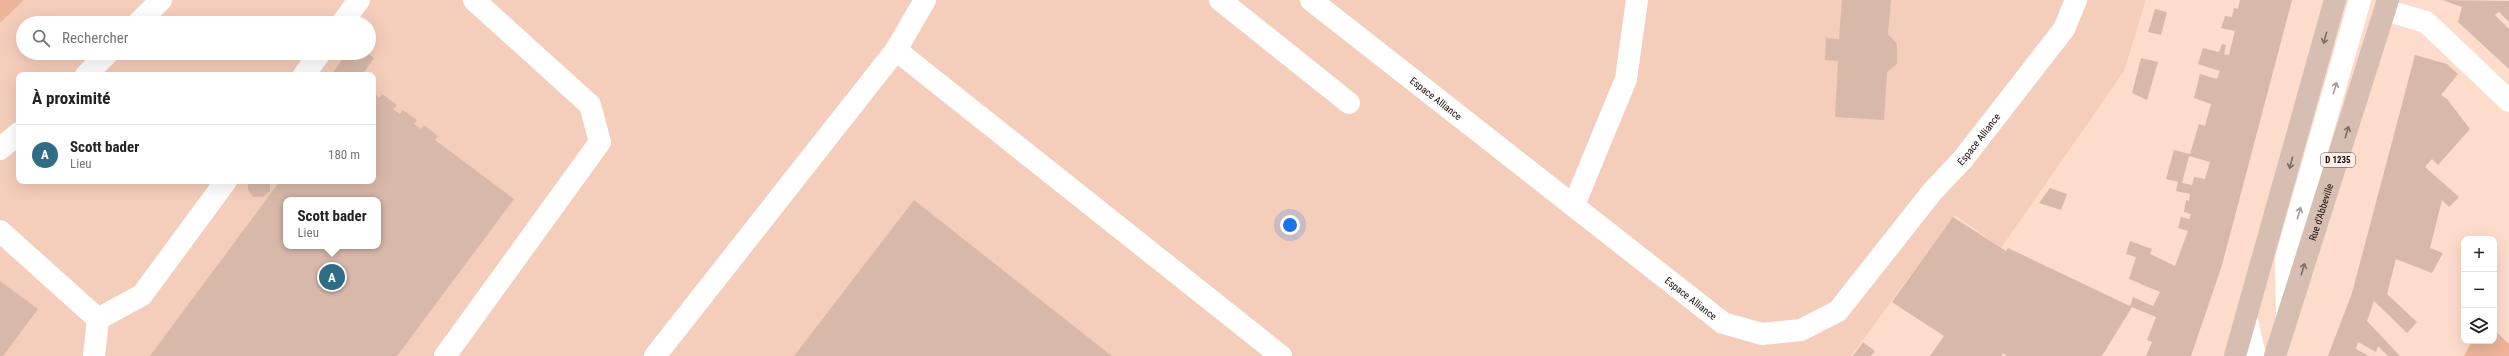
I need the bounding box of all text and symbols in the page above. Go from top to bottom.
search box [16,16,376,60]
icon: search [30,27,52,49]
text: Rechercher [62,29,128,47]
one-way arrow [2321,31,2328,44]
street label: Espace Alliance [1408,75,1464,122]
one-way arrow [2332,81,2339,94]
text: À proximité [32,88,110,108]
street label: Espace Alliance [1955,111,2003,167]
one-way arrow [2344,125,2351,138]
text: Scott bader [70,138,139,156]
text: A [41,147,49,162]
text: 180 m [328,147,360,162]
road number: D 1235 [2321,153,2355,167]
text: Lieu [70,156,92,171]
one-way arrow [2286,156,2294,169]
street label: Rue d'Abbeville [2307,182,2335,242]
popup [283,197,381,249]
one-way arrow [2296,206,2303,219]
text: Scott bader [297,207,367,225]
your location [1280,215,1300,235]
text: Lieu [297,225,319,240]
map controls [2461,236,2497,344]
button: + [2461,236,2497,272]
pin: A [319,262,345,292]
one-way arrow [2300,263,2308,275]
button: − [2461,272,2497,308]
street label: Espace Alliance [1663,275,1719,322]
button: layers [2461,308,2497,344]

